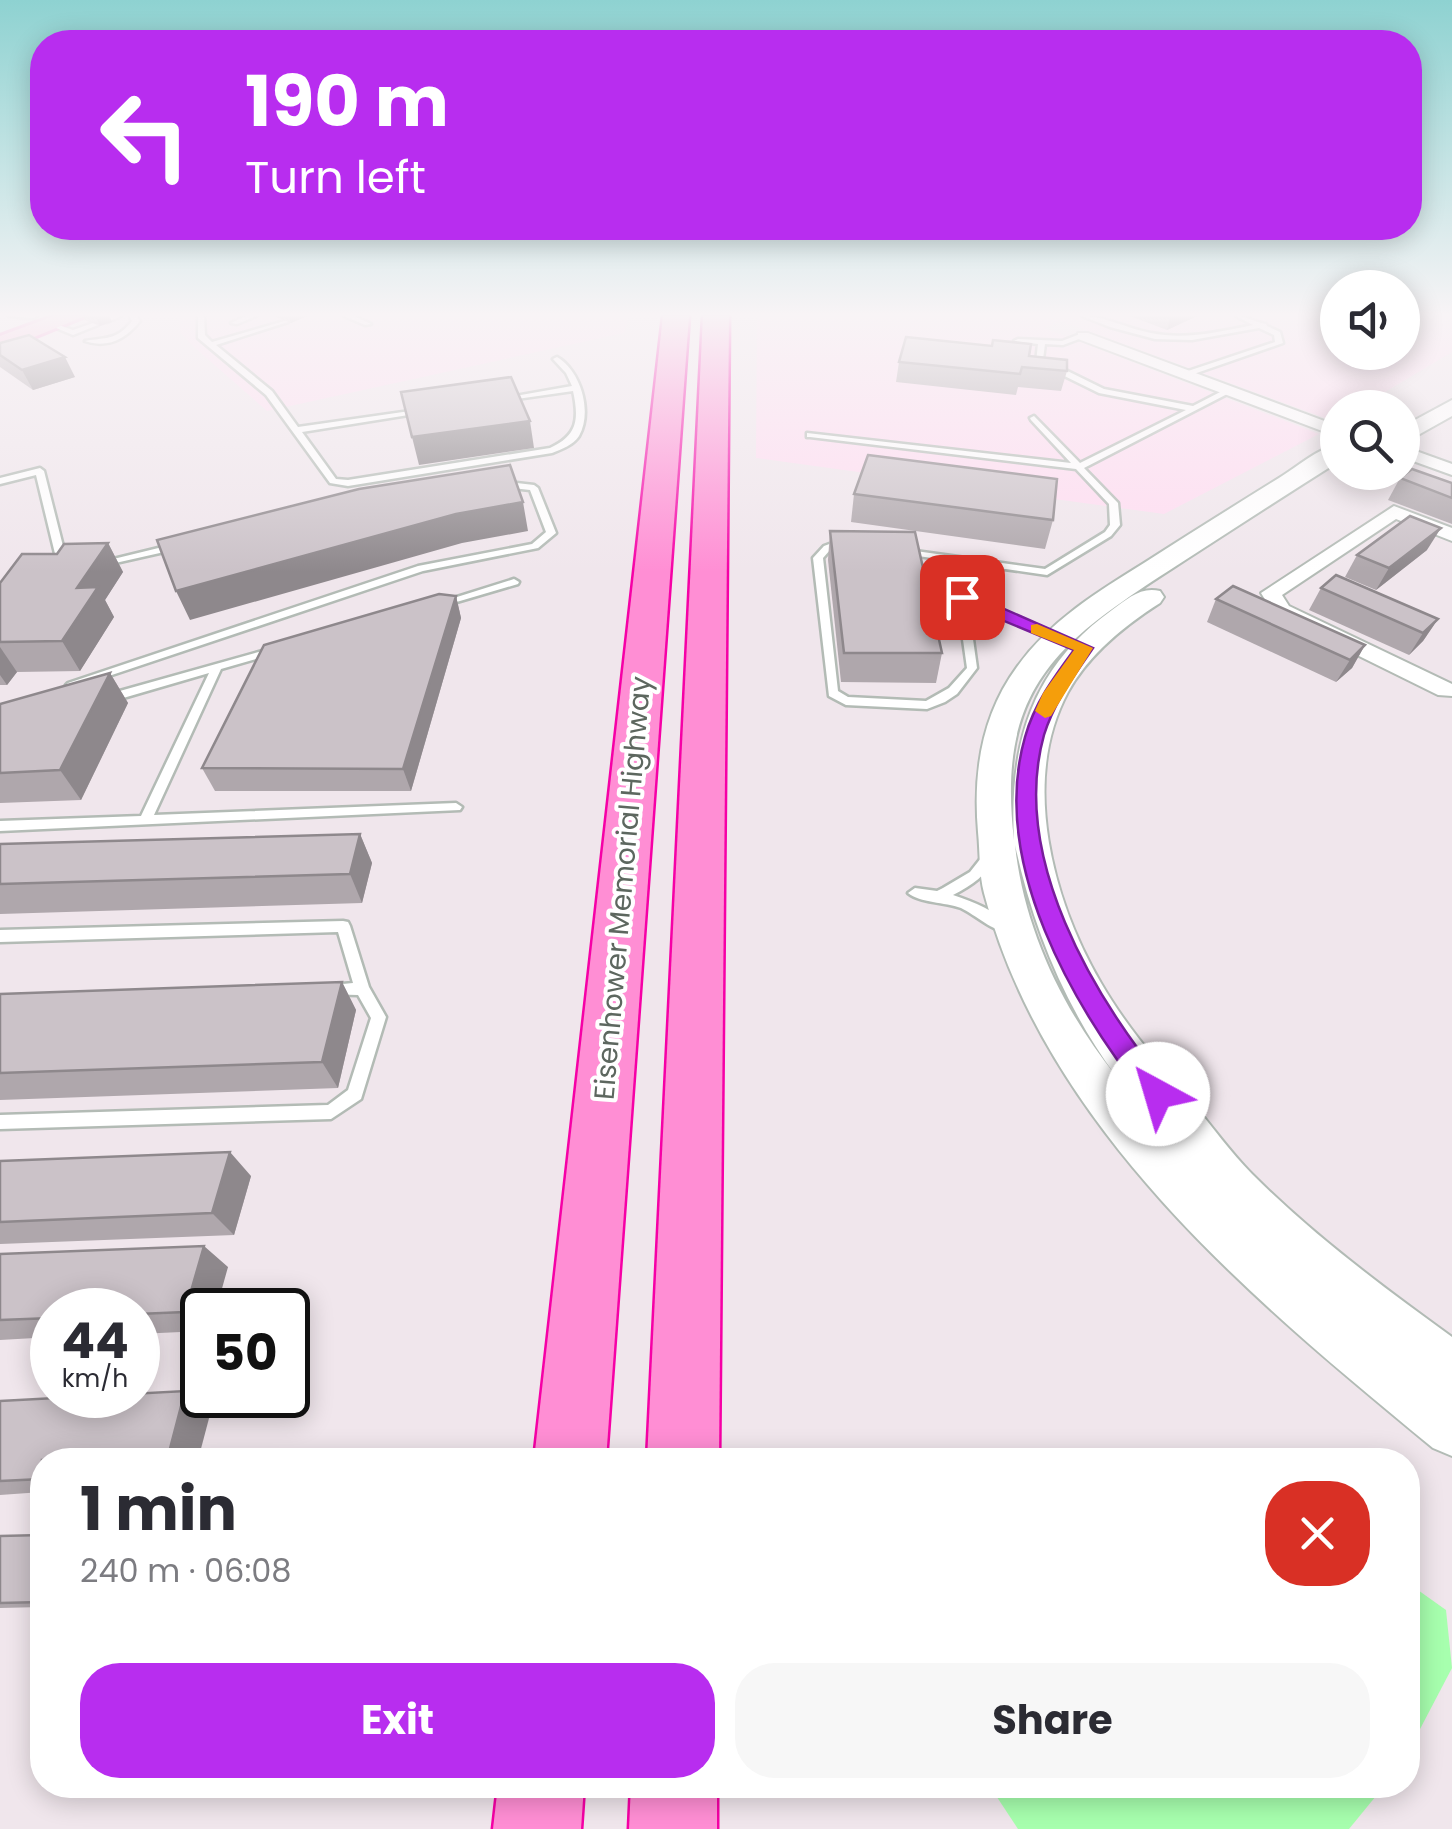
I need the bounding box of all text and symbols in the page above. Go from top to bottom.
text: 190 m [245,52,449,151]
icon: left [80,70,210,200]
text: Turn left [245,146,426,209]
map controls [1320,270,1420,490]
button: sound [1320,270,1420,370]
button: search [1320,390,1420,490]
pin [920,555,1005,640]
icon: arrive [935,570,990,625]
street label: Eisenhower Memorial Highway [585,675,660,1101]
position arrow [1106,1042,1210,1146]
speed limit sign: 50 [180,1288,310,1418]
text: 44 [61,1305,129,1376]
text: km/h [62,1361,128,1396]
text: 1 min [80,1467,237,1551]
button: close [1265,1481,1370,1586]
text: 240 m · 06:08 [80,1548,292,1593]
button: Exit [80,1663,715,1778]
button: Share [735,1663,1370,1778]

